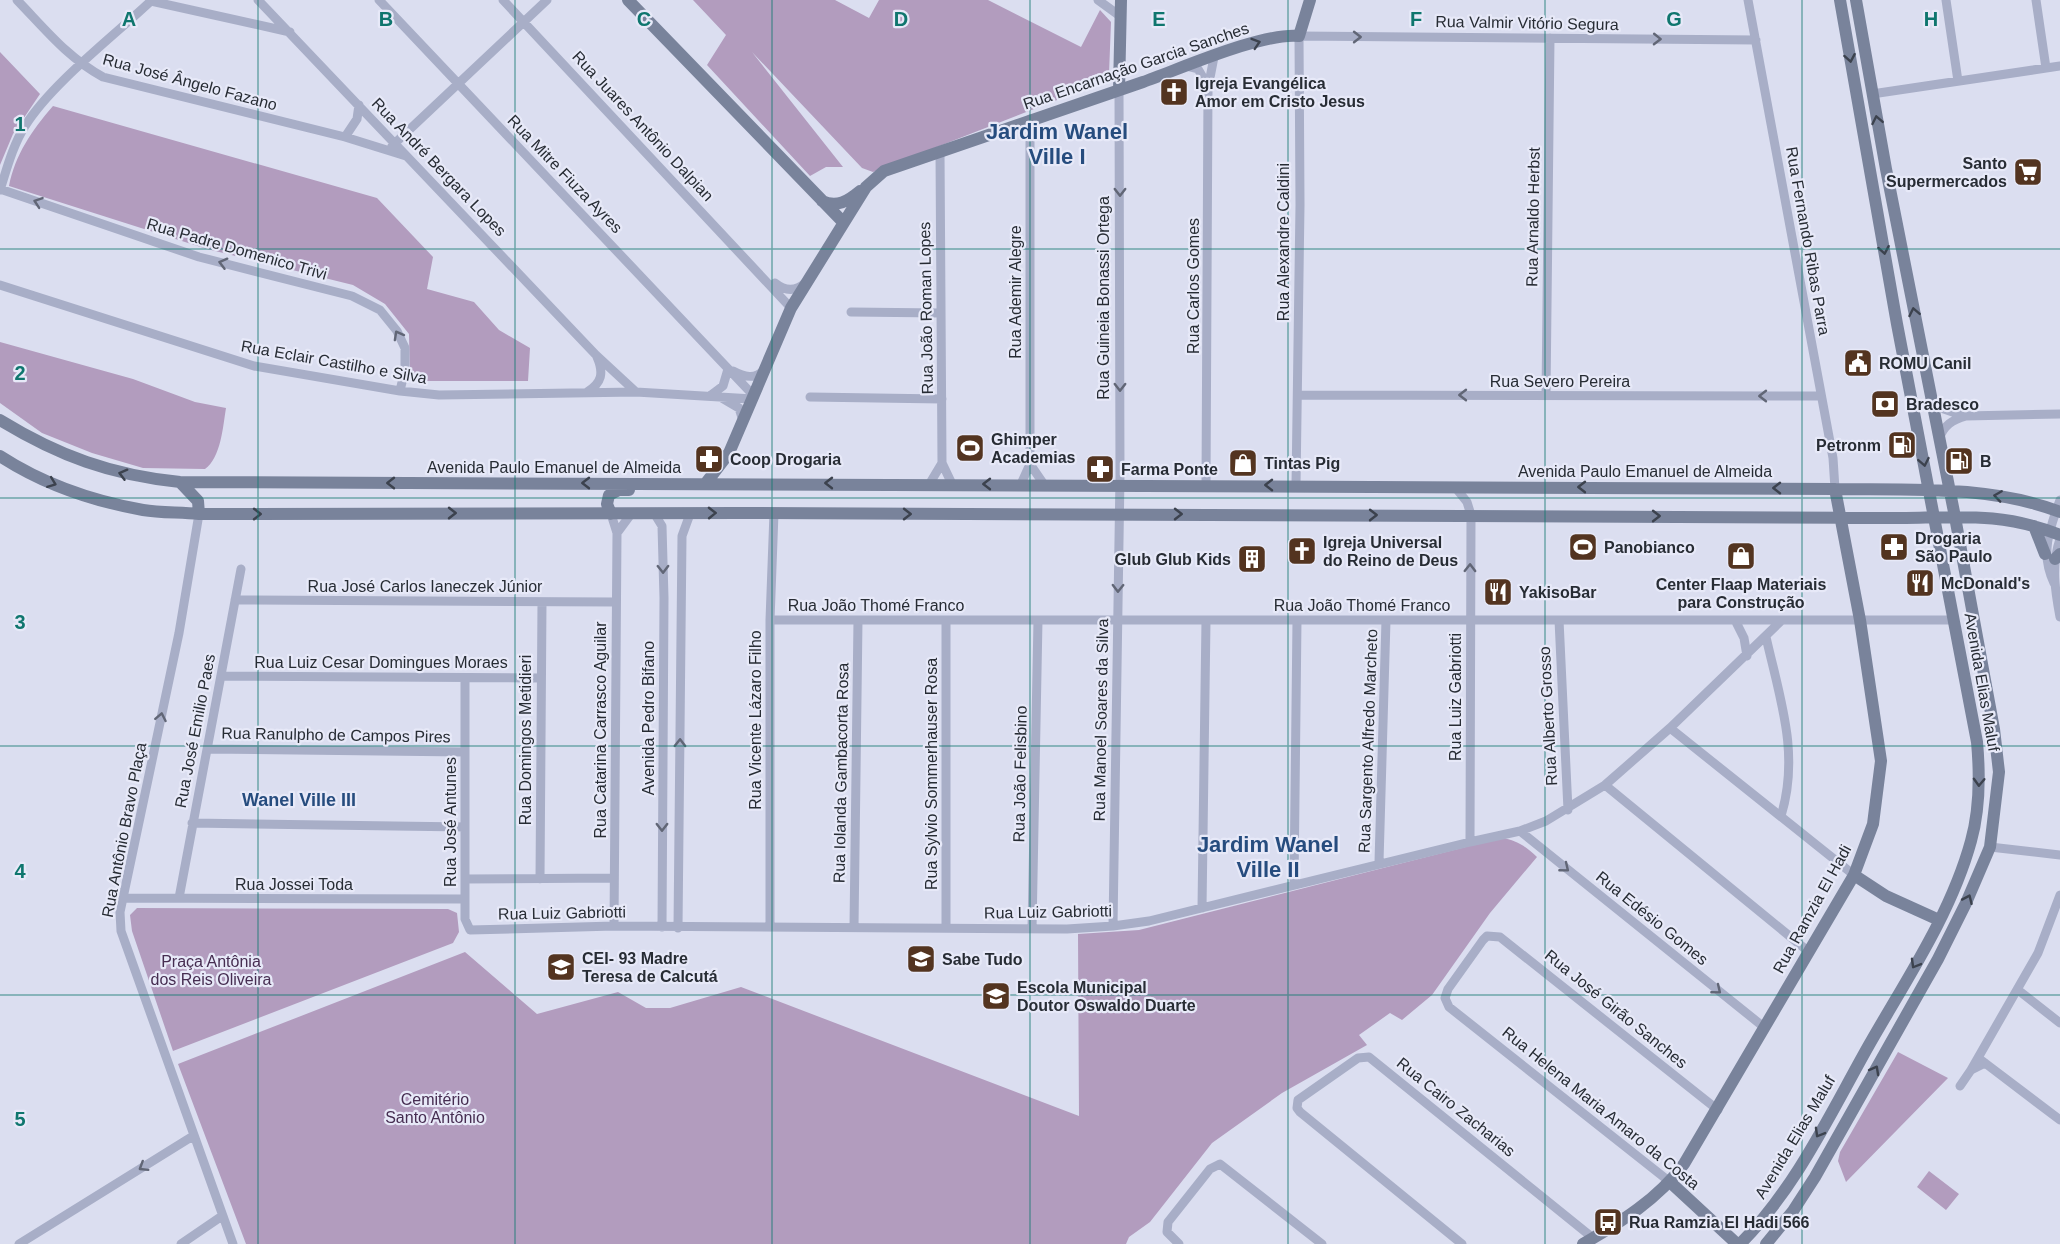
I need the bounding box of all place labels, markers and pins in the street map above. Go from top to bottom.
place label: Igreja Evangélica Amor em Cristo Jesus [1195,75,1365,110]
church icon: Igreja Evangélica Amor em Cristo Jesus [1158,76,1190,108]
place label: Santo Supermercados [1886,155,2007,190]
supermarket icon: Santo Supermercados [2012,156,2044,188]
public building icon: ROMU Canil [1842,347,1874,379]
place label: ROMU Canil [1879,355,1971,372]
bank icon: Bradesco [1869,388,1901,420]
place label: Bradesco [1906,396,1979,413]
fuel station icon: Petronm [1886,429,1918,461]
place label: Ghimper Academias [991,431,1076,466]
sports icon: Ghimper Academias [954,432,986,464]
place label: Petronm [1816,437,1881,454]
pharmacy icon: Coop Drogaria [693,443,725,475]
fuel station icon: B [1943,445,1975,477]
shop icon: Tintas Pig [1227,447,1259,479]
place label: Coop Drogaria [730,451,841,468]
pharmacy icon: Farma Ponte [1084,453,1116,485]
place label: B [1980,453,1992,470]
place label: Tintas Pig [1264,455,1340,472]
place label: Farma Ponte [1121,461,1218,478]
place label: Drogaria São Paulo [1915,530,1993,565]
sports icon: Panobianco [1567,531,1599,563]
pharmacy icon: Drogaria São Paulo [1878,531,1910,563]
place label: Igreja Universal do Reino de Deus [1323,534,1458,569]
church icon: Igreja Universal do Reino de Deus [1286,535,1318,567]
place label: Panobianco [1604,539,1695,556]
shop icon: Center Flaap Materiais para Construção [1725,540,1757,572]
building icon: Glub Glub Kids [1236,543,1268,575]
place label: Glub Glub Kids [1115,551,1231,568]
restaurant icon: McDonald's [1904,567,1936,599]
place label: McDonald's [1941,575,2030,592]
restaurant icon: YakisoBar [1482,576,1514,608]
place label: Center Flaap Materiais para Construção [1656,576,1826,611]
place label: YakisoBar [1519,584,1596,601]
school or university icon: Sabe Tudo [905,943,937,975]
place label: CEI- 93 Madre Teresa de Calcutá [582,950,718,985]
school or university icon: CEI- 93 Madre Teresa de Calcutá [545,951,577,983]
place label: Sabe Tudo [942,951,1023,968]
place label: Escola Municipal Doutor Oswaldo Duarte [1017,979,1196,1014]
school or university icon: Escola Municipal Doutor Oswaldo Duarte [980,980,1012,1012]
bus stop icon: Rua Ramzia El Hadi 566 [1592,1206,1624,1238]
place label: Rua Ramzia El Hadi 566 [1629,1214,1810,1231]

